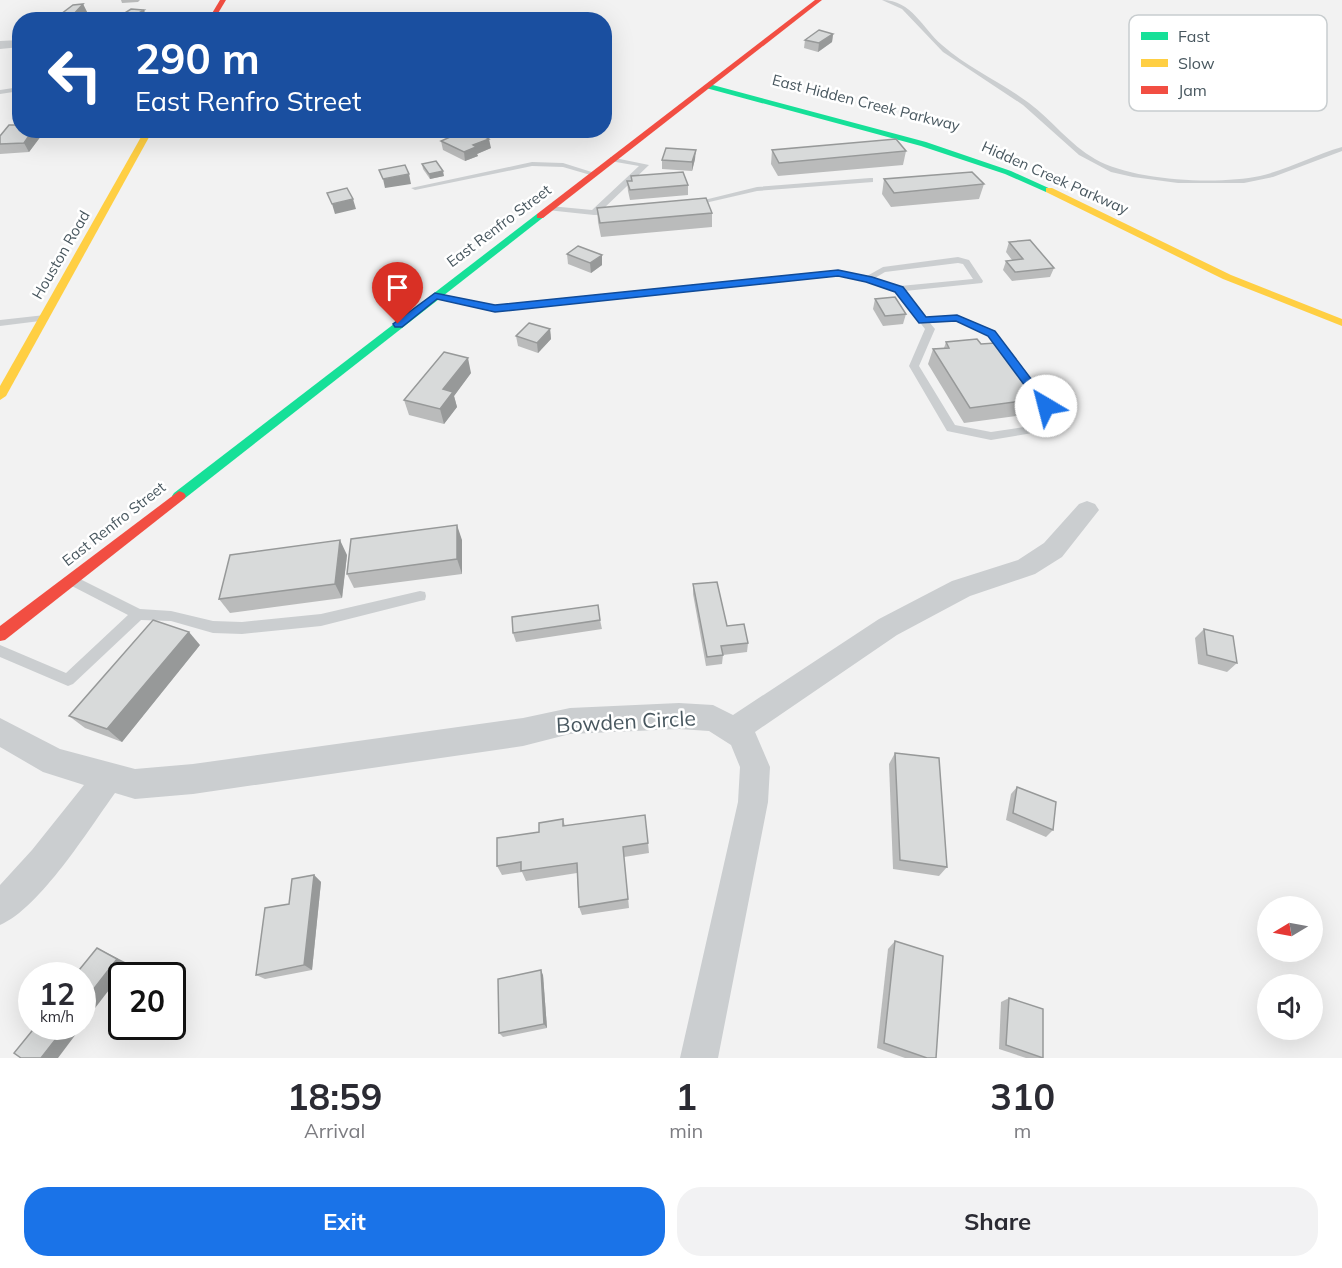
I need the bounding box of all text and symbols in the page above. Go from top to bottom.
legend [1129,15,1327,111]
text: Fast [1178,26,1210,46]
text: 290 m [135,32,260,85]
icon: left [36,36,114,114]
text: Slow [1178,53,1215,73]
street label: East Hidden Creek Parkway [770,70,962,135]
text: Jam [1178,80,1207,100]
text: East Renfro Street [135,84,361,118]
street label: Hidden Creek Parkway [979,137,1132,218]
street label: East Renfro Street [443,180,555,271]
street label: Houston Road [28,207,94,302]
pin [372,262,423,324]
icon: arrive [381,271,414,304]
position arrow [1014,374,1078,438]
street label: East Renfro Street [58,477,169,570]
street label: Bowden Circle [556,704,696,738]
north arrow [1257,896,1323,962]
map controls [1257,896,1323,1040]
speed limit sign: 20 [108,962,186,1040]
button: sound [1257,974,1323,1040]
text: 12 [39,975,75,1013]
text: km/h [40,1007,74,1026]
text: 18:59 [287,1074,382,1119]
text: 1 [675,1074,697,1119]
text: 310 [990,1074,1055,1119]
text: Arrival [304,1118,365,1143]
text: min [669,1118,703,1143]
text: m [1014,1118,1031,1143]
button: Exit [24,1187,665,1256]
button: Share [677,1187,1318,1256]

